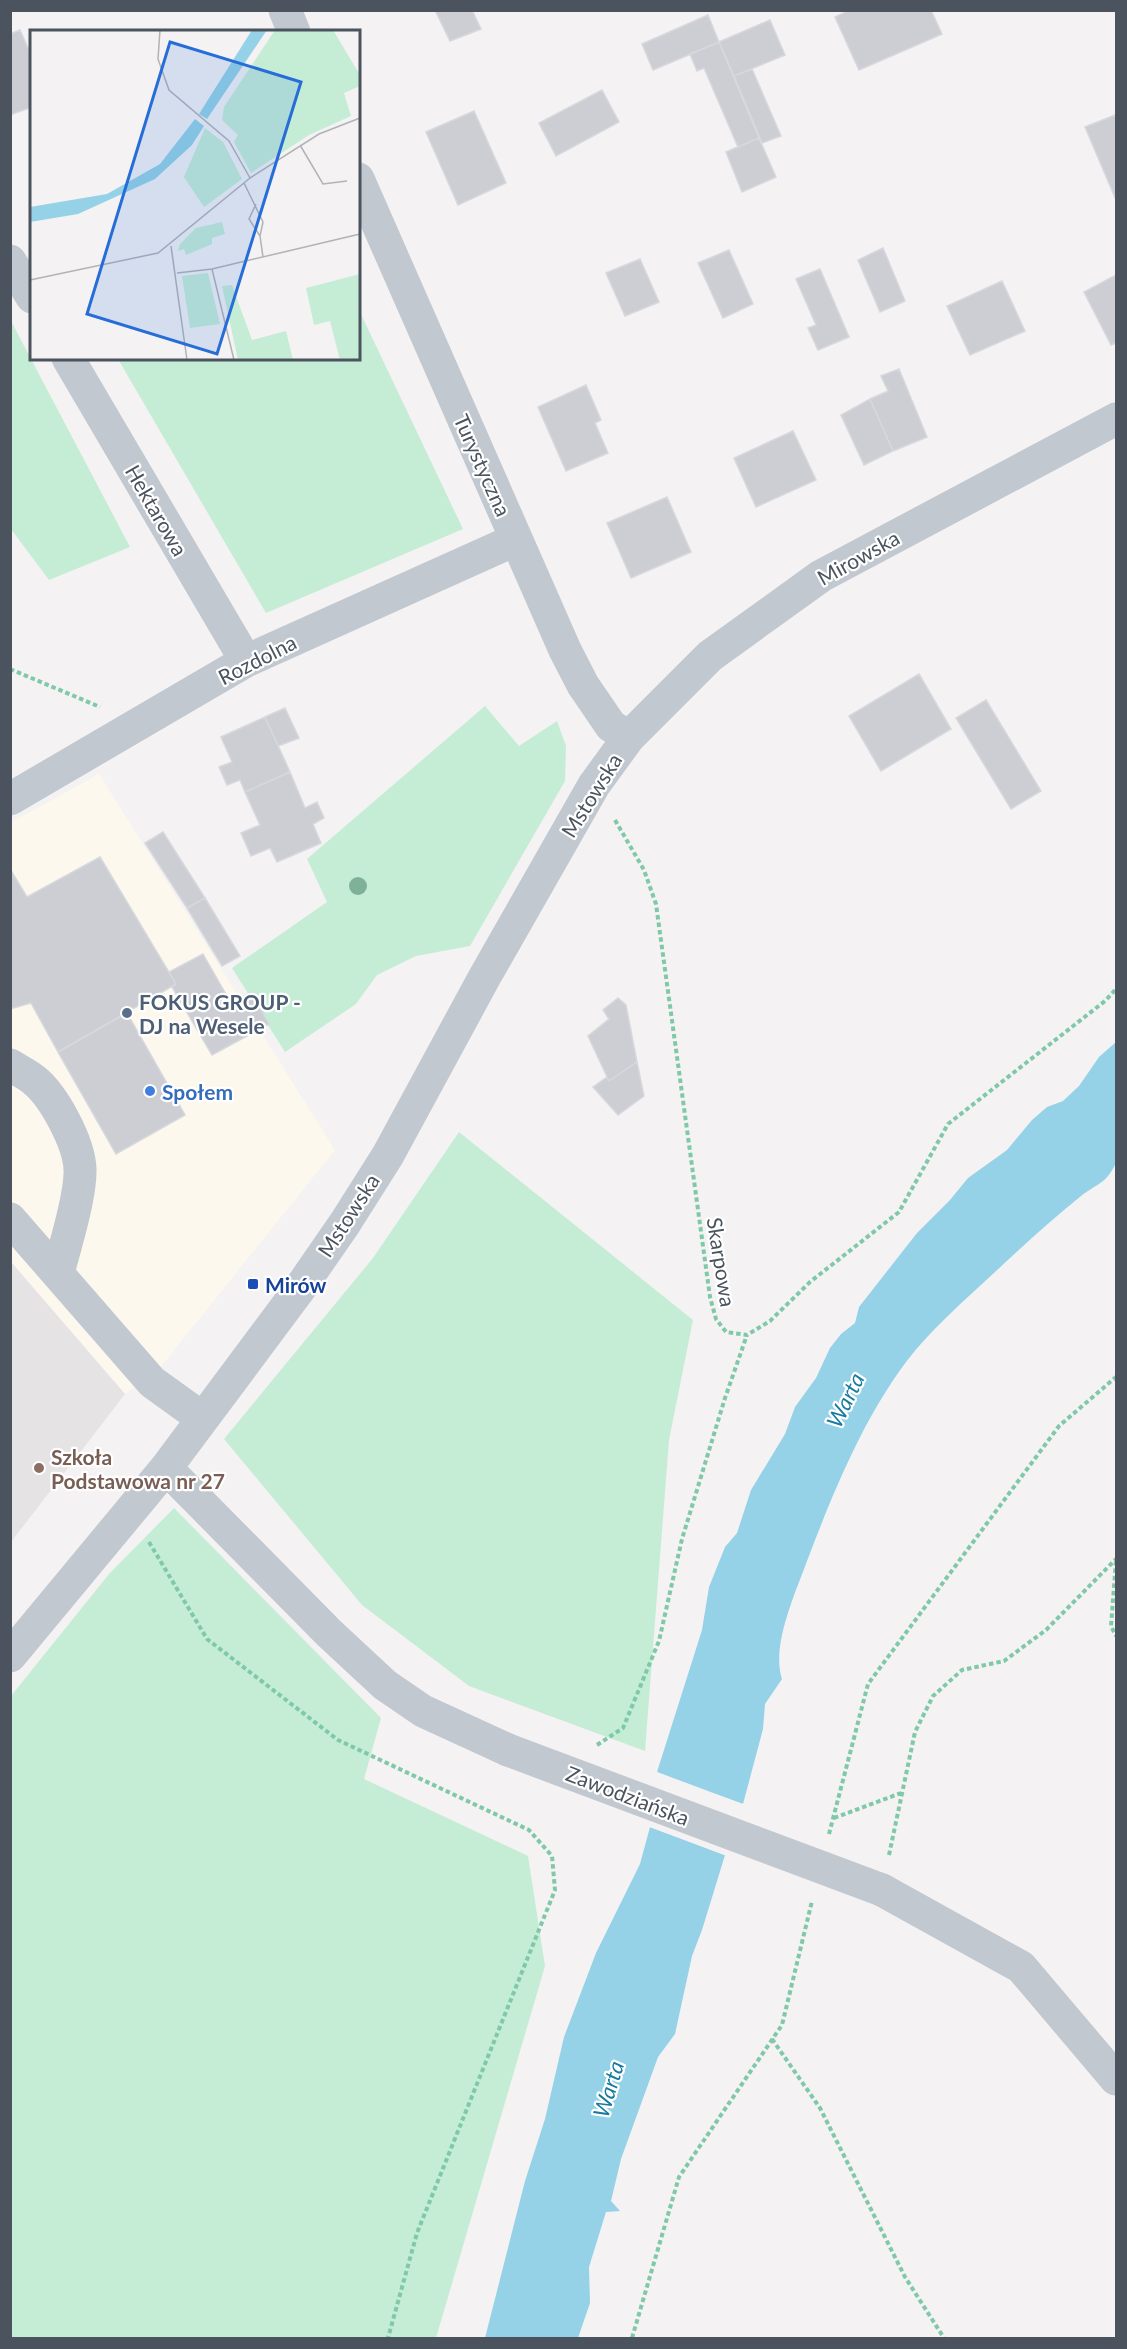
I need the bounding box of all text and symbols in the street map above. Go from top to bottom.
inset map [30,30,360,360]
street label: Turystyczna [449,410,517,520]
street label: Hektarowa [121,460,193,560]
street label: Mirowska [813,524,903,590]
street label: Rozdolna [214,629,300,689]
street label: Mstowska [555,748,627,842]
place label: FOKUS GROUP - DJ na Wesele [139,989,301,1038]
marker: FOKUS GROUP - DJ na Wesele [120,1006,134,1020]
place label: Społem [162,1079,233,1104]
marker: Społem [143,1084,157,1098]
street label: Mstowska [312,1169,384,1261]
street label: Skarpowa [703,1215,741,1309]
place label: Mirów [265,1272,326,1297]
marker: Mirów [246,1277,260,1291]
water label: Warta [820,1368,870,1432]
place label: Szkoła Podstawowa nr 27 [51,1444,225,1493]
marker: Szkoła Podstawowa nr 27 [32,1461,46,1475]
street label: Zawodziańska [563,1760,693,1830]
water label: Warta [587,2058,629,2120]

